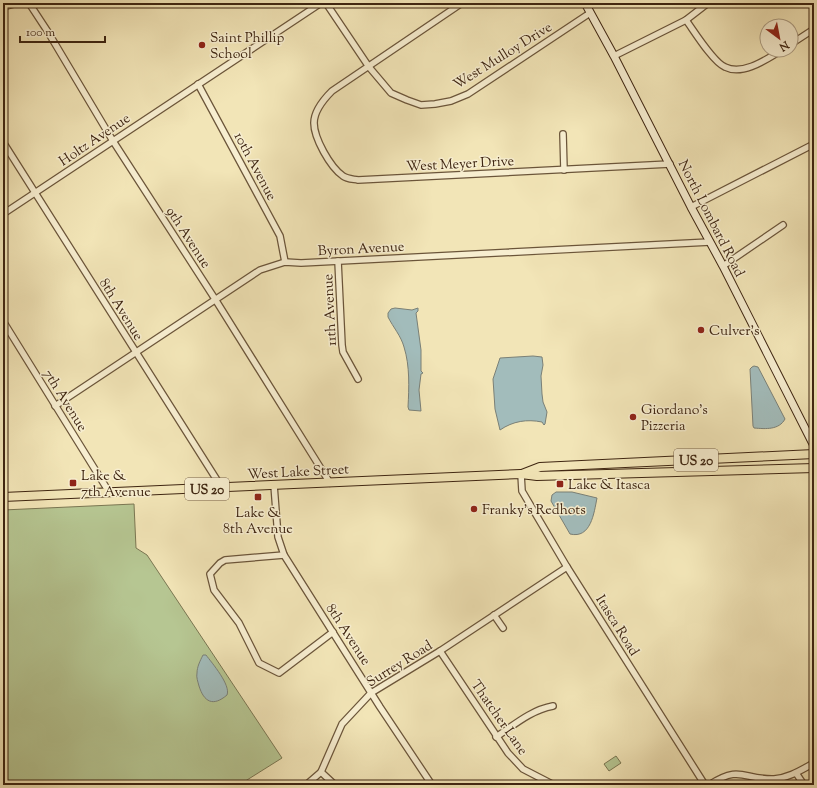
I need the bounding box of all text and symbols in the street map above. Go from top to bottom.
scale bar [20,18,105,44]
street label: West Mulloy Drive [450,18,556,95]
north arrow [759,18,799,58]
text: 100 m [26,24,55,42]
place label: Saint Phillip School [210,29,284,65]
text: N [776,36,793,55]
marker: Saint Phillip School [197,40,207,50]
street label: Holtz Avenue [55,109,135,172]
street label: 10th Avenue [228,129,281,205]
street label: West Meyer Drive [406,152,515,178]
street label: North Lombard Road [672,157,748,281]
street label: 9th Avenue [160,203,215,273]
street label: Byron Avenue [317,238,405,262]
street label: 11th Avenue [319,273,343,347]
street label: 8th Avenue [93,275,147,345]
place label: Culver's [709,322,759,342]
marker: Culver's [696,325,706,335]
street label: 7th Avenue [37,366,91,436]
place label: Giordano's Pizzeria [641,401,708,437]
marker: Giordano's Pizzeria [628,412,638,422]
road number: US 20 [674,449,718,471]
street label: West Lake Street [247,460,350,486]
place label: Lake & 7th Avenue [81,467,151,503]
place label: Lake & Itasca [568,476,651,496]
marker: Lake & 7th Avenue [68,478,78,488]
road number: US 20 [185,478,229,500]
marker: Lake & Itasca [555,479,565,489]
marker: Lake & 8th Avenue [253,492,263,502]
place label: Franky's Redhots [482,501,586,521]
place label: Lake & 8th Avenue [223,504,293,540]
marker: Franky's Redhots [469,504,479,514]
street label: Itasca Road [590,592,643,661]
street label: 8th Avenue [320,600,375,670]
street label: Surrey Road [363,636,437,693]
street label: Thatcher Lane [465,676,532,760]

